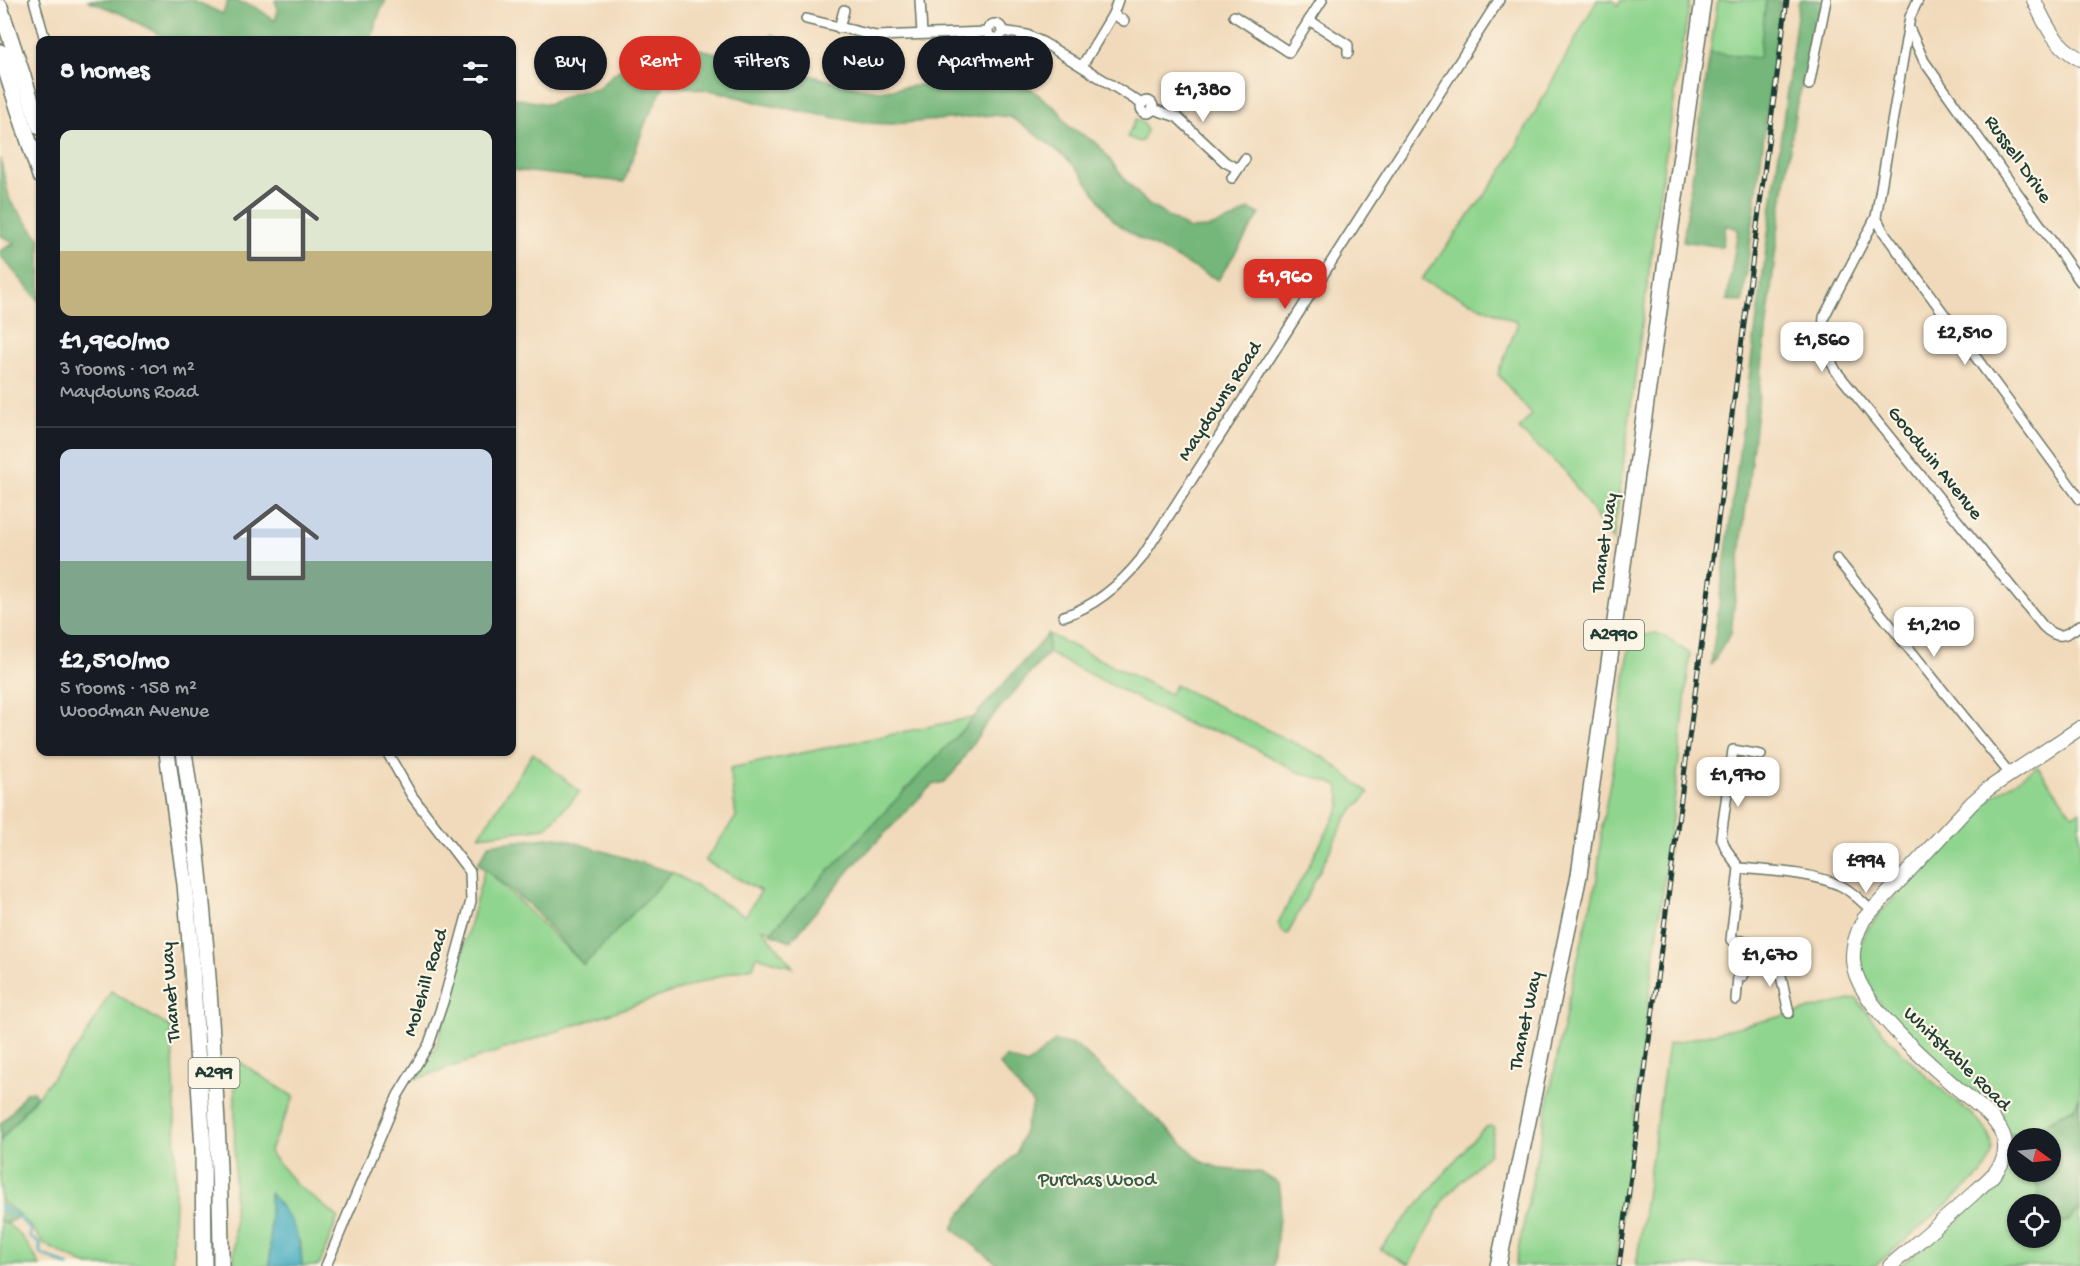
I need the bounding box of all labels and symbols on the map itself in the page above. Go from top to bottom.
pin: £1,380 [1154,72,1252,123]
street label: Russell Drive [1978,112,2056,209]
pin: £1,960 [1236,259,1334,310]
pin: £2,510 [1916,315,2014,366]
pin: £1,560 [1773,322,1871,373]
street label: Maydowns Road [1174,336,1269,466]
street label: Goodwin Avenue [1881,403,1987,526]
street label: Thanet Way [1587,492,1624,595]
pin: £1,210 [1885,607,1983,658]
road number: A2990 [1584,620,1644,650]
pin: £1,970 [1689,757,1787,808]
pin: £994 [1830,843,1902,894]
street label: Molehill Road [400,924,455,1040]
pin: £1,670 [1721,937,1819,988]
street label: Thanet Way [157,941,187,1044]
street label: Thanet Way [1505,969,1549,1073]
street label: Whitstable Road [1897,1003,2016,1119]
road number: A299 [188,1058,240,1088]
north arrow [2007,1128,2061,1182]
park label: Purchas Wood [1037,1170,1158,1193]

